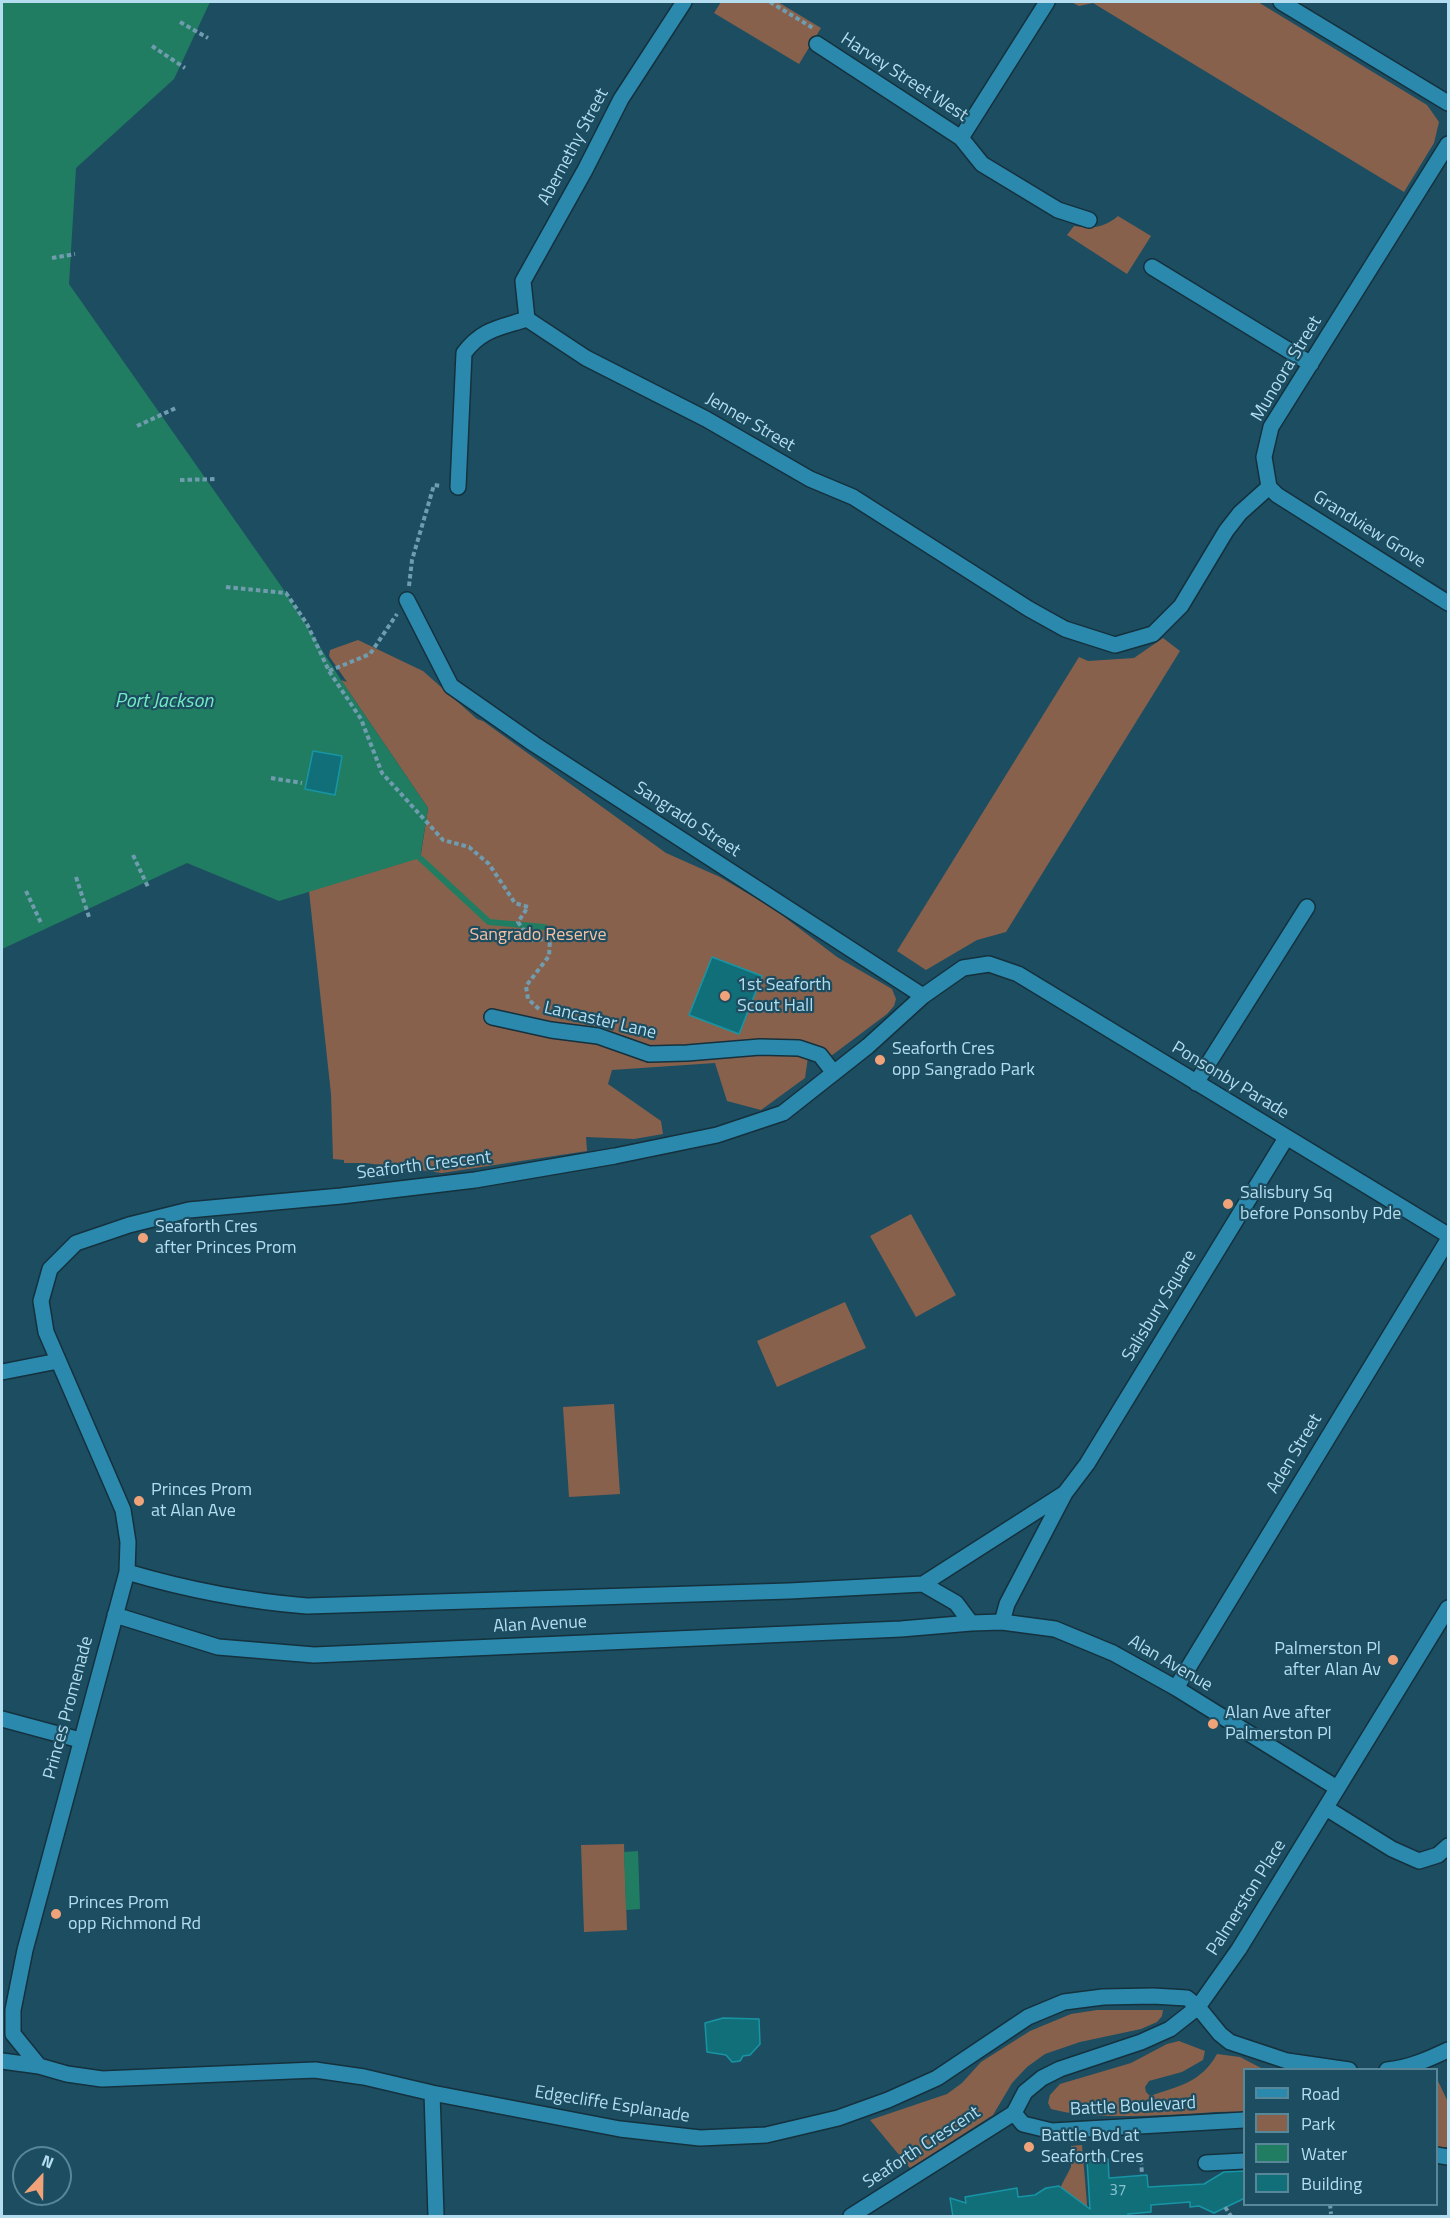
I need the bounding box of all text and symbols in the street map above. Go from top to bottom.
street label: Harvey Street West [836,29,972,127]
street label: Abernethy Street [534,85,614,209]
street label: Munoora Street [1247,312,1327,426]
street label: Jenner Street [702,389,798,457]
street label: Grandview Grove [1309,487,1429,573]
water label: Port Jackson [115,690,213,714]
street label: Sangrado Street [630,778,744,862]
park label: Sangrado Reserve [469,925,607,947]
place label: 1st Seaforth Scout Hall [737,975,831,1018]
marker: 1st Seaforth Scout Hall [718,989,732,1003]
street label: Lancaster Lane [542,998,658,1044]
street label: Ponsonby Parade [1168,1038,1292,1124]
place label: Seaforth Cres opp Sangrado Park [892,1039,1035,1082]
marker: Seaforth Cres opp Sangrado Park [873,1053,887,1067]
street label: Seaforth Crescent [356,1147,492,1185]
place label: Salisbury Sq before Ponsonby Pde [1240,1183,1401,1226]
marker: Salisbury Sq before Ponsonby Pde [1221,1197,1235,1211]
place label: Seaforth Cres after Princes Prom [155,1217,297,1260]
marker: Seaforth Cres after Princes Prom [136,1231,150,1245]
street label: Salisbury Square [1118,1246,1202,1366]
street label: Aden Street [1263,1410,1327,1498]
place label: Princes Prom at Alan Ave [151,1480,252,1522]
marker: Princes Prom at Alan Ave [132,1494,146,1508]
street label: Alan Avenue [493,1612,587,1638]
street label: Alan Avenue [1124,1631,1216,1697]
street label: Princes Promenade [40,1634,98,1782]
place label: Palmerston Pl after Alan Av [1274,1639,1381,1682]
marker: Palmerston Pl after Alan Av [1386,1653,1400,1667]
place label: Alan Ave after Palmerston Pl [1225,1703,1332,1746]
marker: Alan Ave after Palmerston Pl [1206,1717,1220,1731]
street label: Palmerston Place [1203,1836,1291,1960]
place label: Princes Prom opp Richmond Rd [68,1893,201,1936]
marker: Princes Prom opp Richmond Rd [49,1907,63,1921]
legend [1243,2068,1438,2206]
text: Road [1301,2080,1340,2107]
street label: Edgecliffe Esplanade [533,2082,691,2128]
street label: Battle Boulevard [1069,2093,1197,2121]
street label: Seaforth Crescent [859,2102,985,2194]
text: Park [1301,2110,1335,2137]
place label: Battle Bvd at Seaforth Cres [1041,2126,1144,2168]
marker: Battle Bvd at Seaforth Cres [1022,2140,1036,2154]
text: Water [1301,2140,1347,2167]
north arrow [12,2146,72,2206]
text: N [38,2148,58,2174]
text: Building [1301,2170,1362,2197]
house number: 37 [1110,2182,1126,2200]

